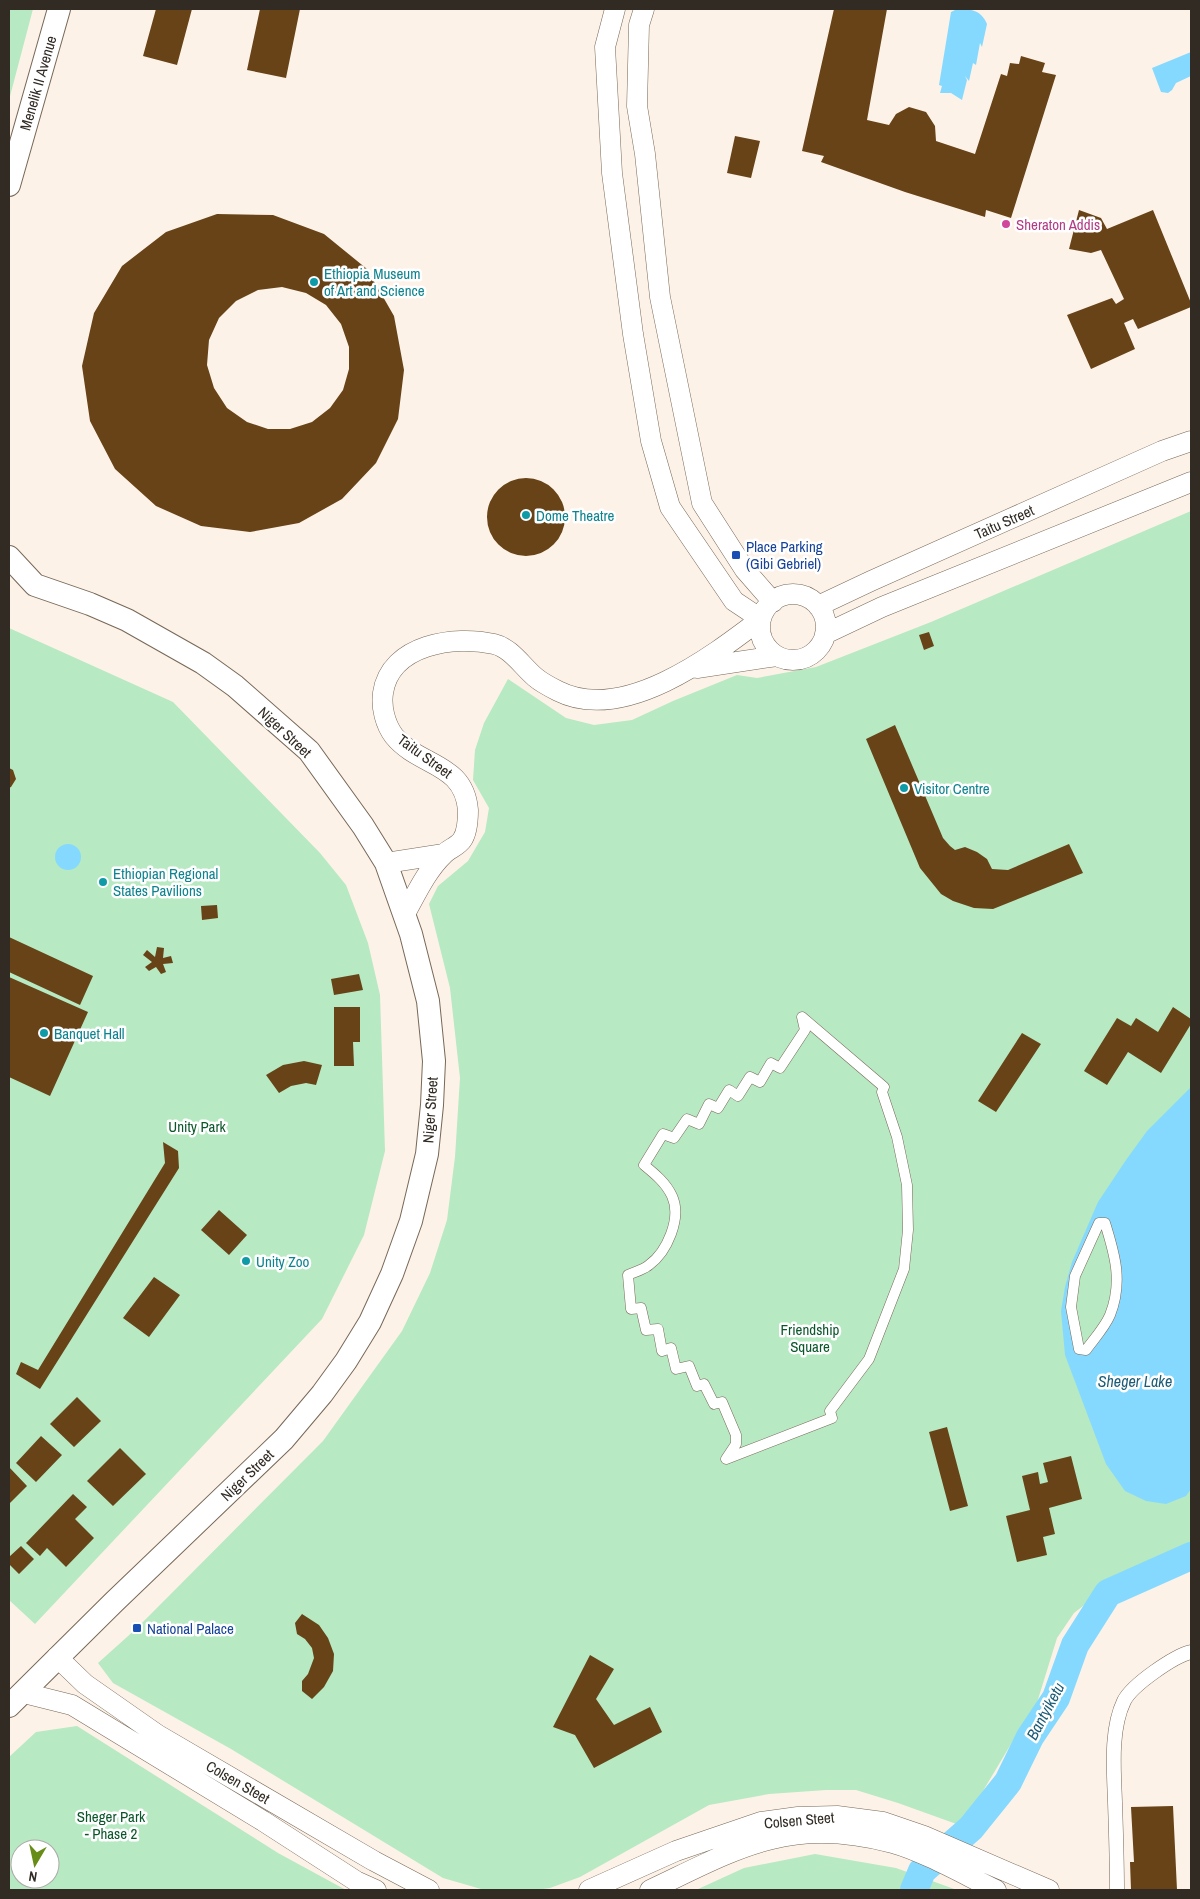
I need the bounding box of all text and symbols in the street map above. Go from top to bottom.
street label: Menelik II Avenue [14,33,62,133]
place label: Sheraton Addis [1016,214,1100,235]
marker: Sheraton Addis [1000,218,1012,230]
place label: Ethiopia Museum of Art and Science [324,263,425,301]
marker: Ethiopia Museum of Art and Science [308,276,320,288]
street label: Taitu Street [971,499,1038,544]
place label: Dome Theatre [536,505,615,526]
marker: Dome Theatre [520,509,532,521]
place label: Place Parking (Gibi Gebriel) [746,536,823,574]
marker: Place Parking (Gibi Gebriel) [730,549,742,561]
street label: Niger Street [254,702,317,763]
street label: Taitu Street [393,729,457,783]
place label: Visitor Centre [914,778,990,799]
marker: Visitor Centre [898,782,910,794]
place label: Ethiopian Regional States Pavilions [113,863,218,901]
marker: Ethiopian Regional States Pavilions [97,876,109,888]
place label: Banquet Hall [54,1023,124,1044]
marker: Banquet Hall [38,1027,50,1039]
street label: Niger Street [417,1076,443,1144]
park label: Unity Park [168,1116,227,1137]
place label: Unity Zoo [256,1251,309,1272]
marker: Unity Zoo [240,1255,252,1267]
park label: Friendship Square [781,1319,840,1357]
water label: Sheger Lake [1098,1370,1172,1392]
street label: Niger Street [216,1444,279,1506]
place label: National Palace [147,1618,234,1639]
marker: National Palace [131,1622,143,1634]
water label: Bantyiketu [1021,1678,1069,1744]
street label: Colsen Steet [202,1755,274,1809]
park label: Sheger Park - Phase 2 [77,1806,146,1844]
street label: Colsen Steet [763,1806,836,1834]
north arrow [10,1839,60,1889]
text: N [27,1867,38,1886]

